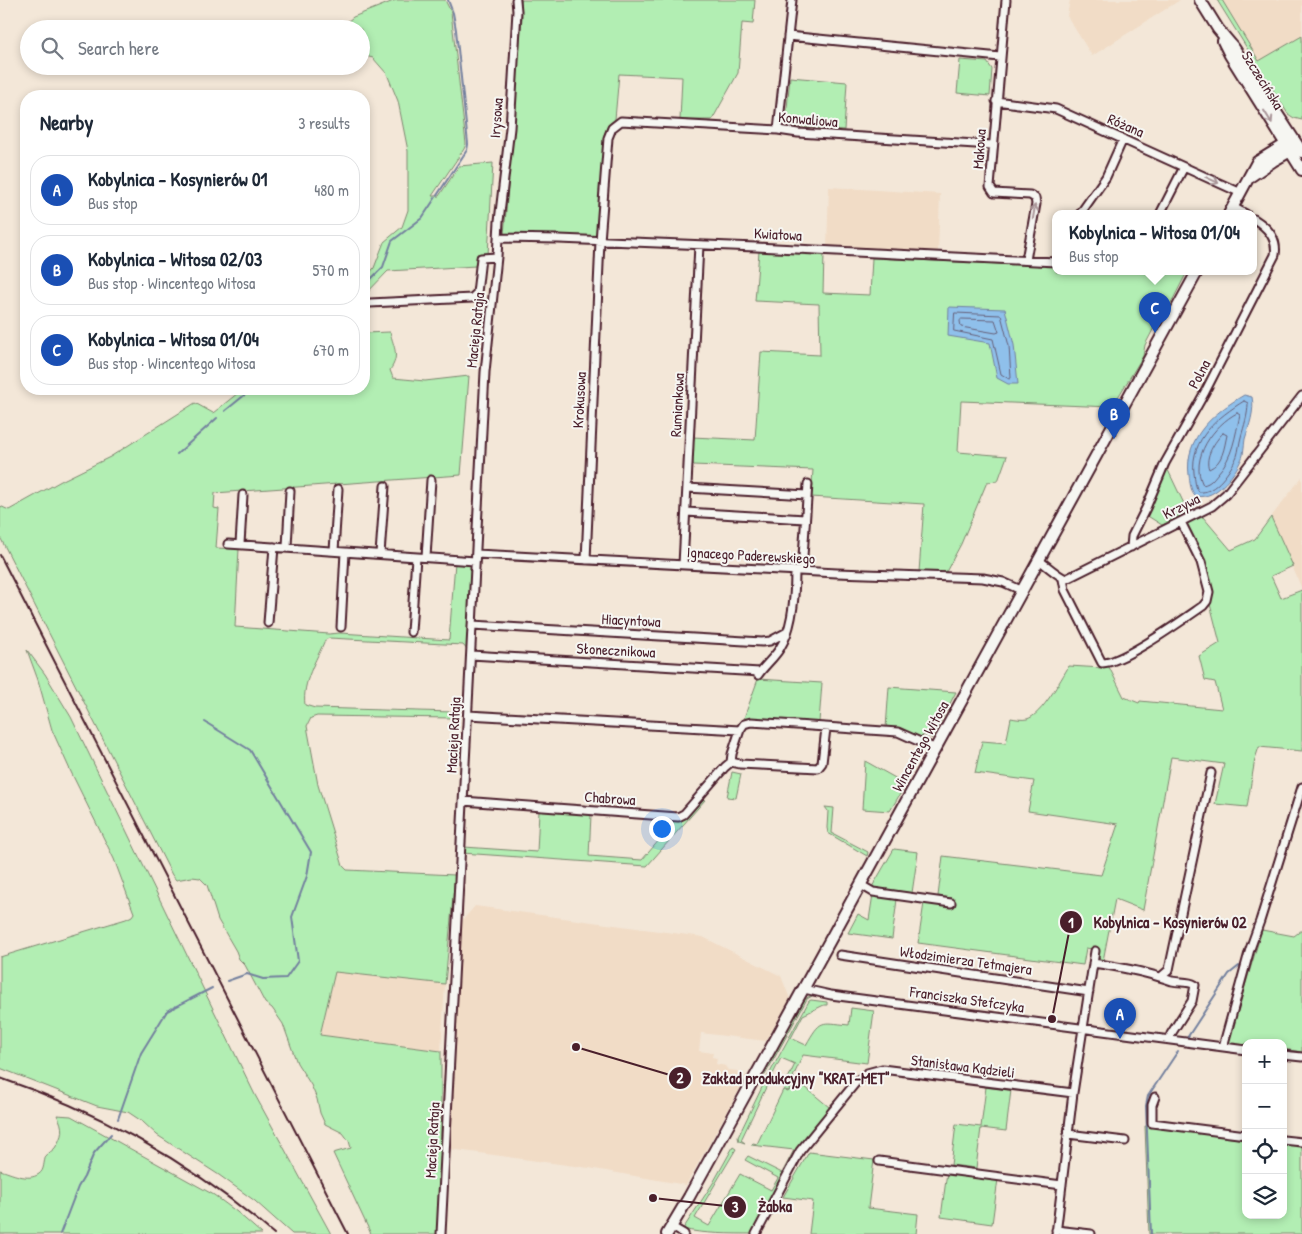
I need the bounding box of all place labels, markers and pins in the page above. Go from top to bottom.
pin: C [1139,292,1171,333]
pin: B [1098,398,1130,439]
callout: Kobylnica - Kosynierów 02 [1058,907,1256,938]
pin: A [1104,998,1136,1039]
callout: Zakład produkcyjny "KRAT-MET" [667,1063,900,1094]
callout: Żabka [723,1191,802,1222]

